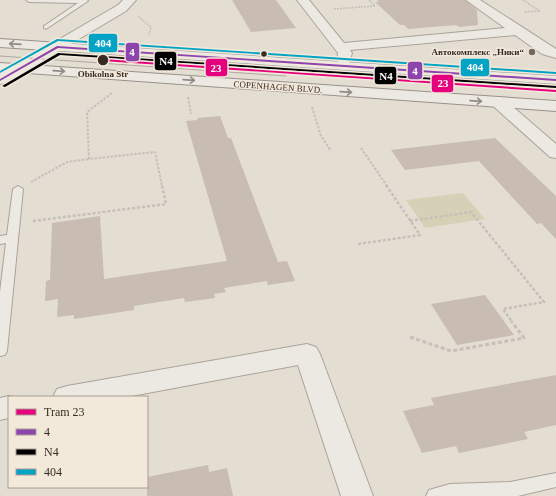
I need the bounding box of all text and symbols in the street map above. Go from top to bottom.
line badge: 404 [88,33,118,53]
text: 404 [95,37,112,49]
one-way arrow [9,40,22,47]
line badge: 4 [125,42,140,62]
text: 4 [129,46,135,58]
place label: Автокомплекс „Ники“ [432,47,524,57]
marker: Автокомплекс „Ники“ [527,47,537,57]
unlabelled marker [259,49,269,59]
line badge: N4 [154,51,177,71]
marker: Obikolna Str [96,53,110,67]
text: N4 [159,55,173,67]
line badge: 23 [205,58,228,77]
line badge: 404 [460,58,490,77]
line badge: 4 [407,61,423,80]
text: 404 [467,61,484,73]
text: 23 [211,62,222,74]
text: 4 [412,65,418,77]
line badge: N4 [374,66,397,85]
one-way arrow [52,68,65,75]
place label: Obikolna Str [78,69,128,79]
text: N4 [379,70,393,82]
line badge: 23 [431,74,454,93]
one-way arrow [182,77,195,84]
text: 23 [438,77,449,89]
street label: COPENHAGEN BLVD. [233,79,323,95]
one-way arrow [339,88,352,95]
one-way arrow [469,97,482,104]
legend [8,396,148,488]
text: Tram 23 [44,405,85,419]
text: 4 [44,425,50,439]
text: N4 [44,445,59,459]
text: 404 [44,465,62,479]

